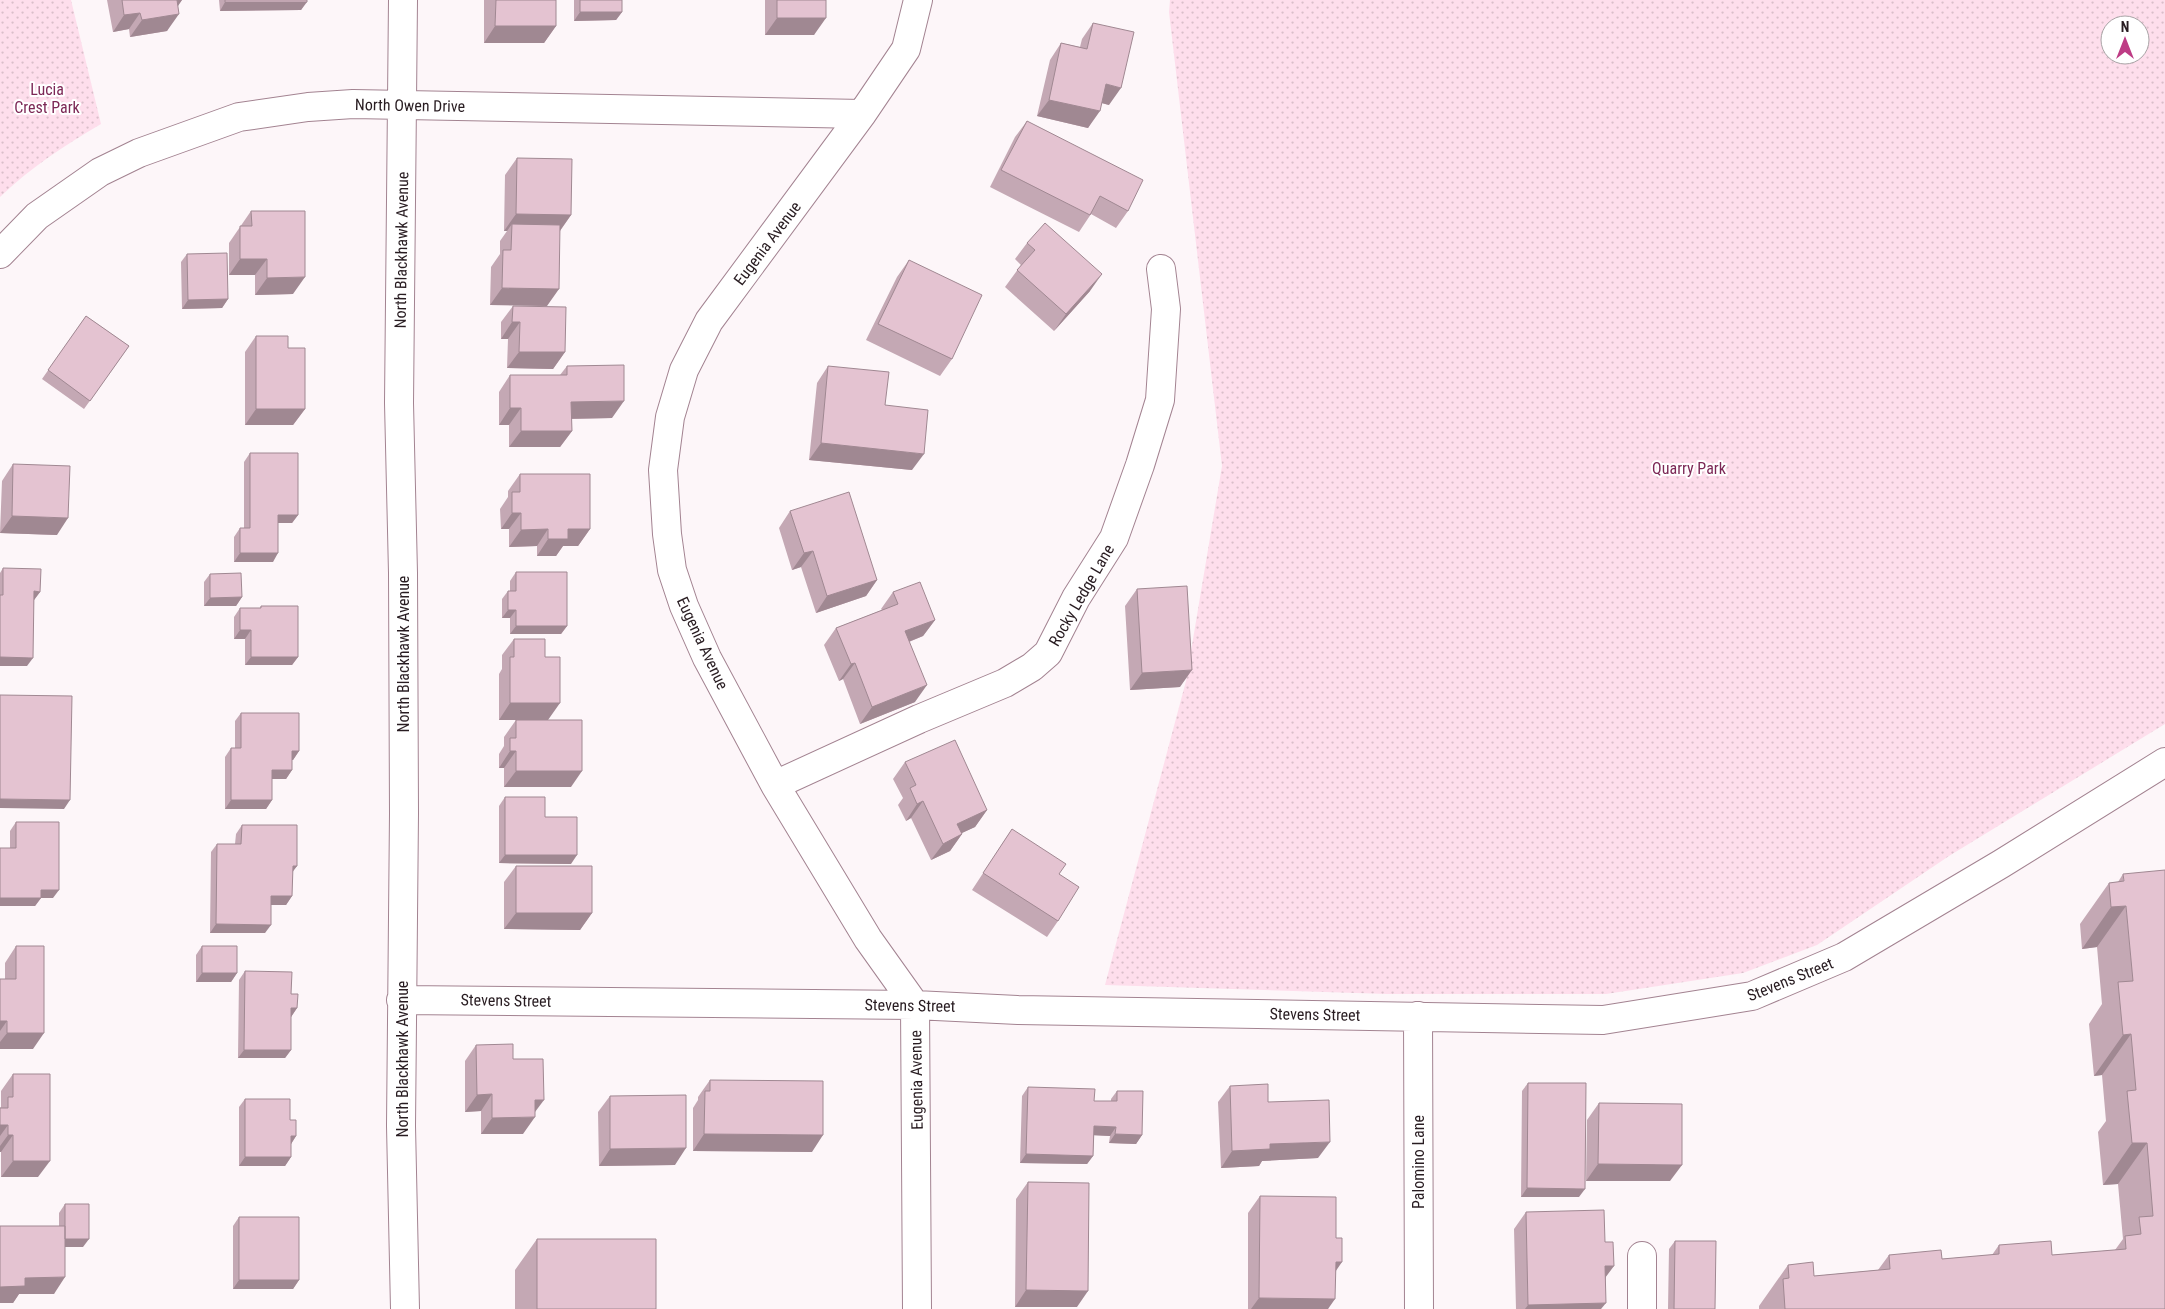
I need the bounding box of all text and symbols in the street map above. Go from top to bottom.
north arrow [2100,15,2150,65]
text: N [2121,19,2129,35]
park label: Lucia Crest Park [14,80,81,117]
street label: North Owen Drive [355,95,465,116]
street label: North Blackhawk Avenue [391,171,412,329]
street label: Eugenia Avenue [730,198,805,289]
park label: Quarry Park [1652,459,1727,478]
street label: Rocky Ledge Lane [1045,541,1118,649]
street label: North Blackhawk Avenue [394,576,413,732]
street label: Eugenia Avenue [673,594,732,692]
street label: Stevens Street [1744,954,1836,1005]
street label: North Blackhawk Avenue [393,981,412,1137]
street label: Stevens Street [460,990,552,1011]
street label: Stevens Street [864,995,956,1016]
street label: Stevens Street [1269,1004,1361,1025]
street label: Eugenia Avenue [906,1030,927,1130]
street label: Palomino Lane [1409,1115,1428,1209]

